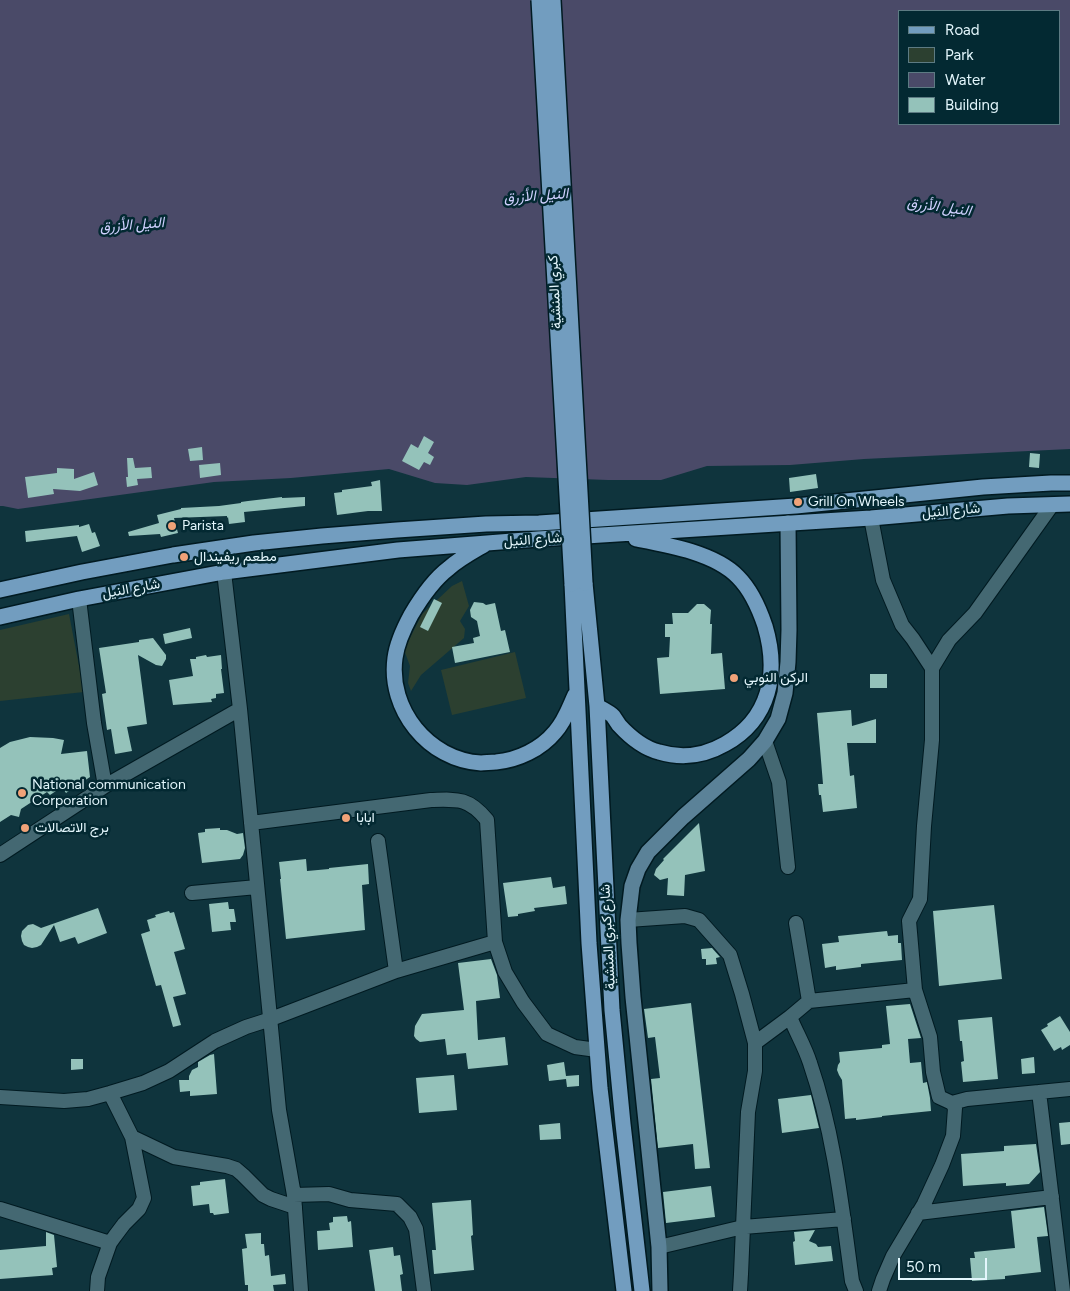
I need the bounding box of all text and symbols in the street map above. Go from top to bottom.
legend [898,10,1060,125]
text: Road [945,21,980,39]
text: Park [945,46,974,64]
text: Water [945,71,985,89]
text: Building [945,96,999,114]
water label: النيل الأزرق [503,185,569,207]
water label: النيل الأزرق [906,194,972,220]
water label: النيل الأزرق [99,214,165,236]
street label: كبري المنشية [545,255,565,329]
place label: Grill On Wheels [808,494,905,510]
marker: Grill On Wheels [792,496,804,508]
street label: شارع النيل [921,500,981,522]
place label: Parista [182,518,224,534]
marker: Parista [166,520,178,532]
street label: شارع النيل [503,530,563,550]
place label: مطعم ريفيندال [194,549,277,565]
marker: مطعم ريفيندال [178,551,190,563]
street label: شارع النيل [101,576,161,602]
place label: الركن النوبي [744,670,808,686]
marker: الركن النوبي [728,672,740,684]
place label: National communication Corporation [32,777,186,810]
marker: National communication Corporation [16,787,28,799]
place label: ابابا [356,810,375,826]
marker: ابابا [340,812,352,824]
place label: برج الاتصالات [35,820,109,836]
marker: برج الاتصالات [19,822,31,834]
street label: شارع كبري المنشية [597,884,619,990]
scale bar [900,1248,989,1280]
text: 50 m [906,1258,941,1276]

